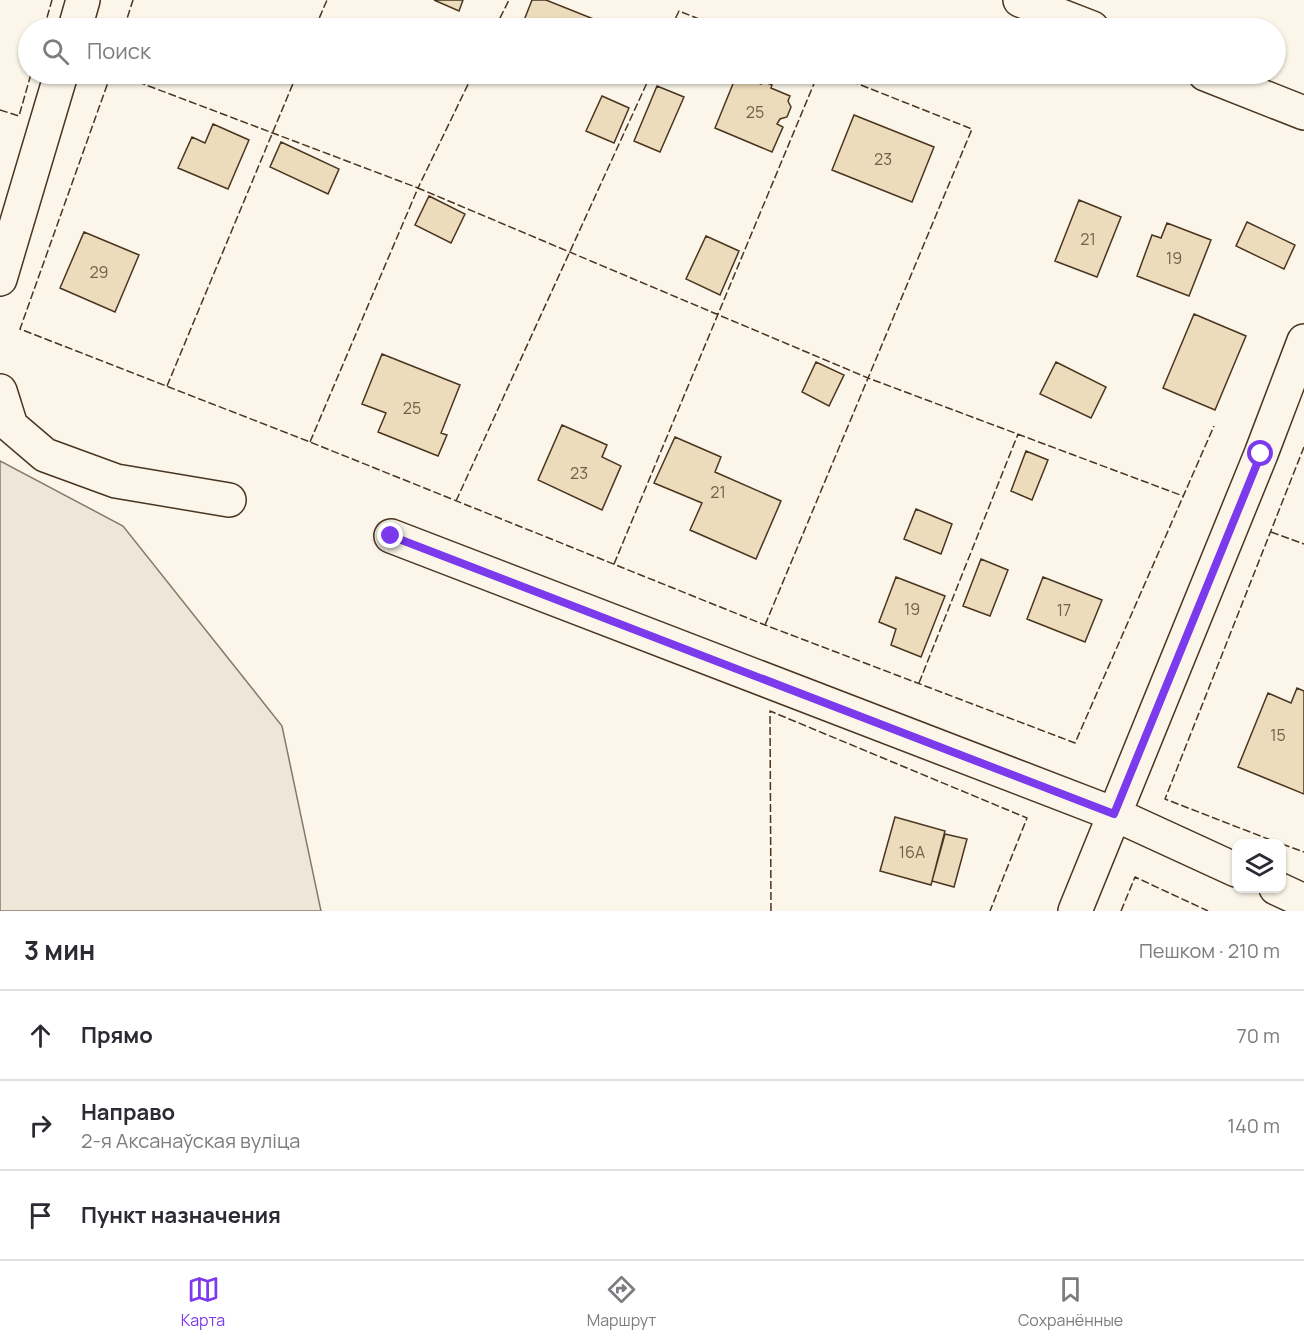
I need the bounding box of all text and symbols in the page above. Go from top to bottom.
search box [18,18,1286,84]
icon: search [39,35,72,68]
text: Поиск [87,36,151,66]
house number: 25 [746,101,764,123]
house number: 23 [874,148,892,170]
house number: 21 [1080,228,1096,250]
house number: 19 [1166,247,1182,269]
house number: 29 [89,261,109,283]
house number: 25 [403,397,421,419]
route start [1247,440,1273,466]
house number: 23 [570,462,588,484]
house number: 21 [710,481,726,503]
route end [377,522,403,548]
house number: 19 [904,598,920,620]
house number: 17 [1057,599,1071,621]
house number: 15 [1270,724,1286,746]
map controls [1232,839,1286,893]
button: layers [1232,839,1286,893]
house number: 16А [899,841,925,863]
text: 3 мин [24,932,95,968]
text: Пешком · 210 m [1139,937,1280,964]
icon: ahead [24,1019,57,1052]
text: Прямо [81,1020,153,1050]
text: 70 m [1237,1022,1280,1049]
text: Направо [81,1097,175,1127]
icon: right [24,1109,57,1142]
text: 140 m [1227,1112,1280,1139]
text: 2-я Аксанаўская вуліца [81,1127,300,1154]
icon: arrive [24,1199,57,1232]
text: Пункт назначения [81,1200,281,1230]
tab: Карта [181,1273,225,1331]
tab: Маршрут [587,1273,656,1331]
tab: Сохранённые [1018,1273,1123,1331]

